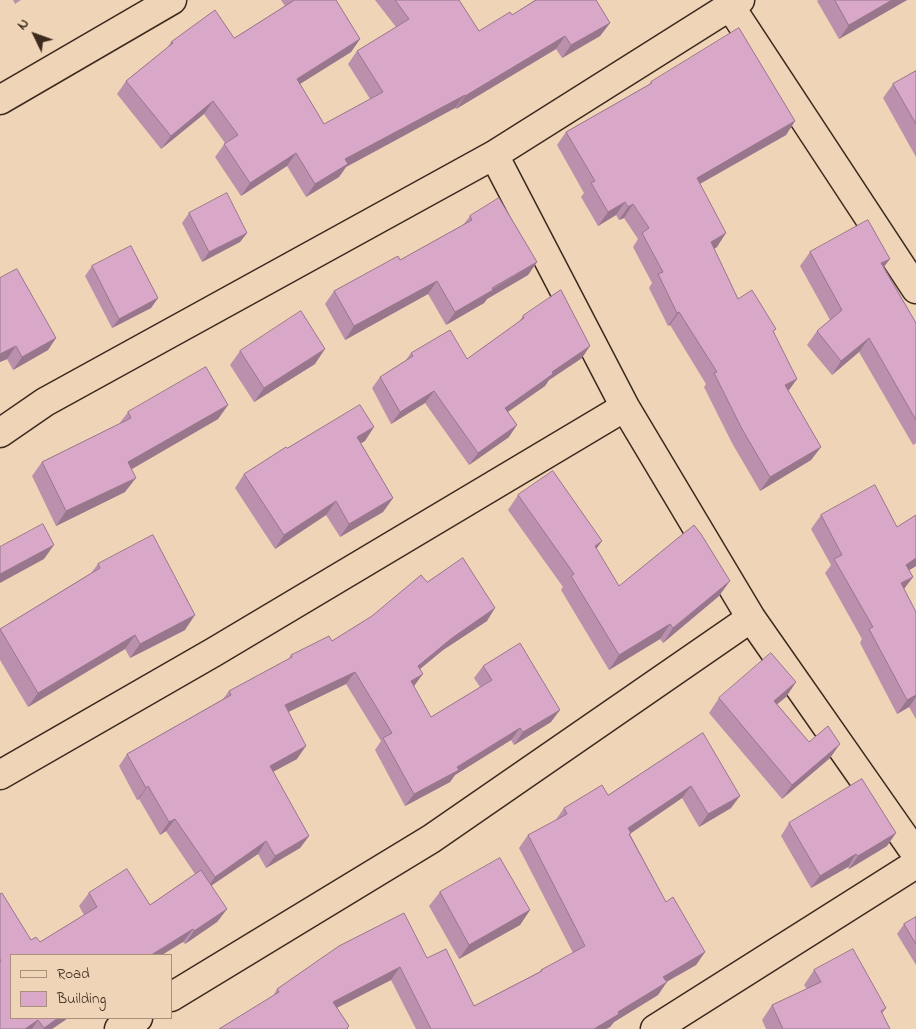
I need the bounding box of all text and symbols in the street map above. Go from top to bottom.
north arrow [10,10,60,60]
text: N [13,14,34,35]
legend [10,954,172,1019]
text: Road [57,963,90,985]
text: Building [57,988,106,1010]

